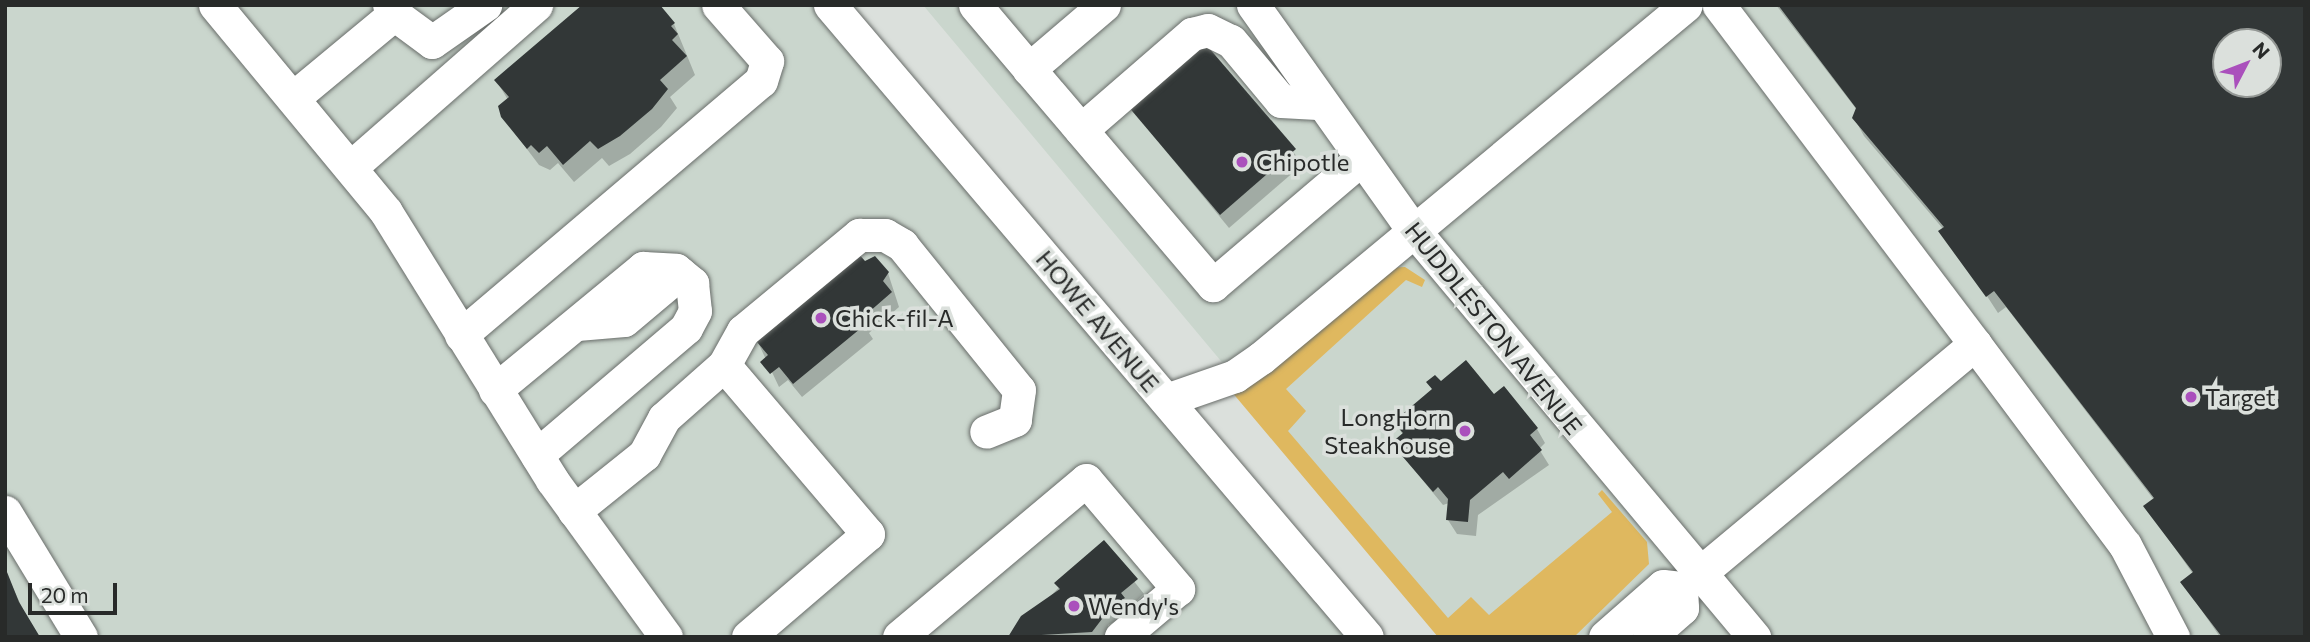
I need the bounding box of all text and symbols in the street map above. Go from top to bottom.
north arrow [2212,28,2282,98]
text: N [2248,37,2275,63]
place label: Chipotle [1256,148,1349,176]
marker: Chipotle [1234,154,1250,170]
street label: HUDDLESTON AVENUE [1399,216,1589,440]
street label: HOWE AVENUE [1030,244,1166,398]
place label: Chick-fil-A [835,304,954,332]
marker: Chick-fil-A [813,310,829,326]
place label: Target [2205,383,2276,411]
marker: Target [2183,389,2199,405]
place label: LongHorn Steakhouse [1324,403,1451,459]
marker: LongHorn Steakhouse [1457,423,1473,439]
scale bar [32,568,121,612]
text: 20 m [41,582,89,607]
place label: Wendy's [1088,592,1179,620]
marker: Wendy's [1066,598,1082,614]

